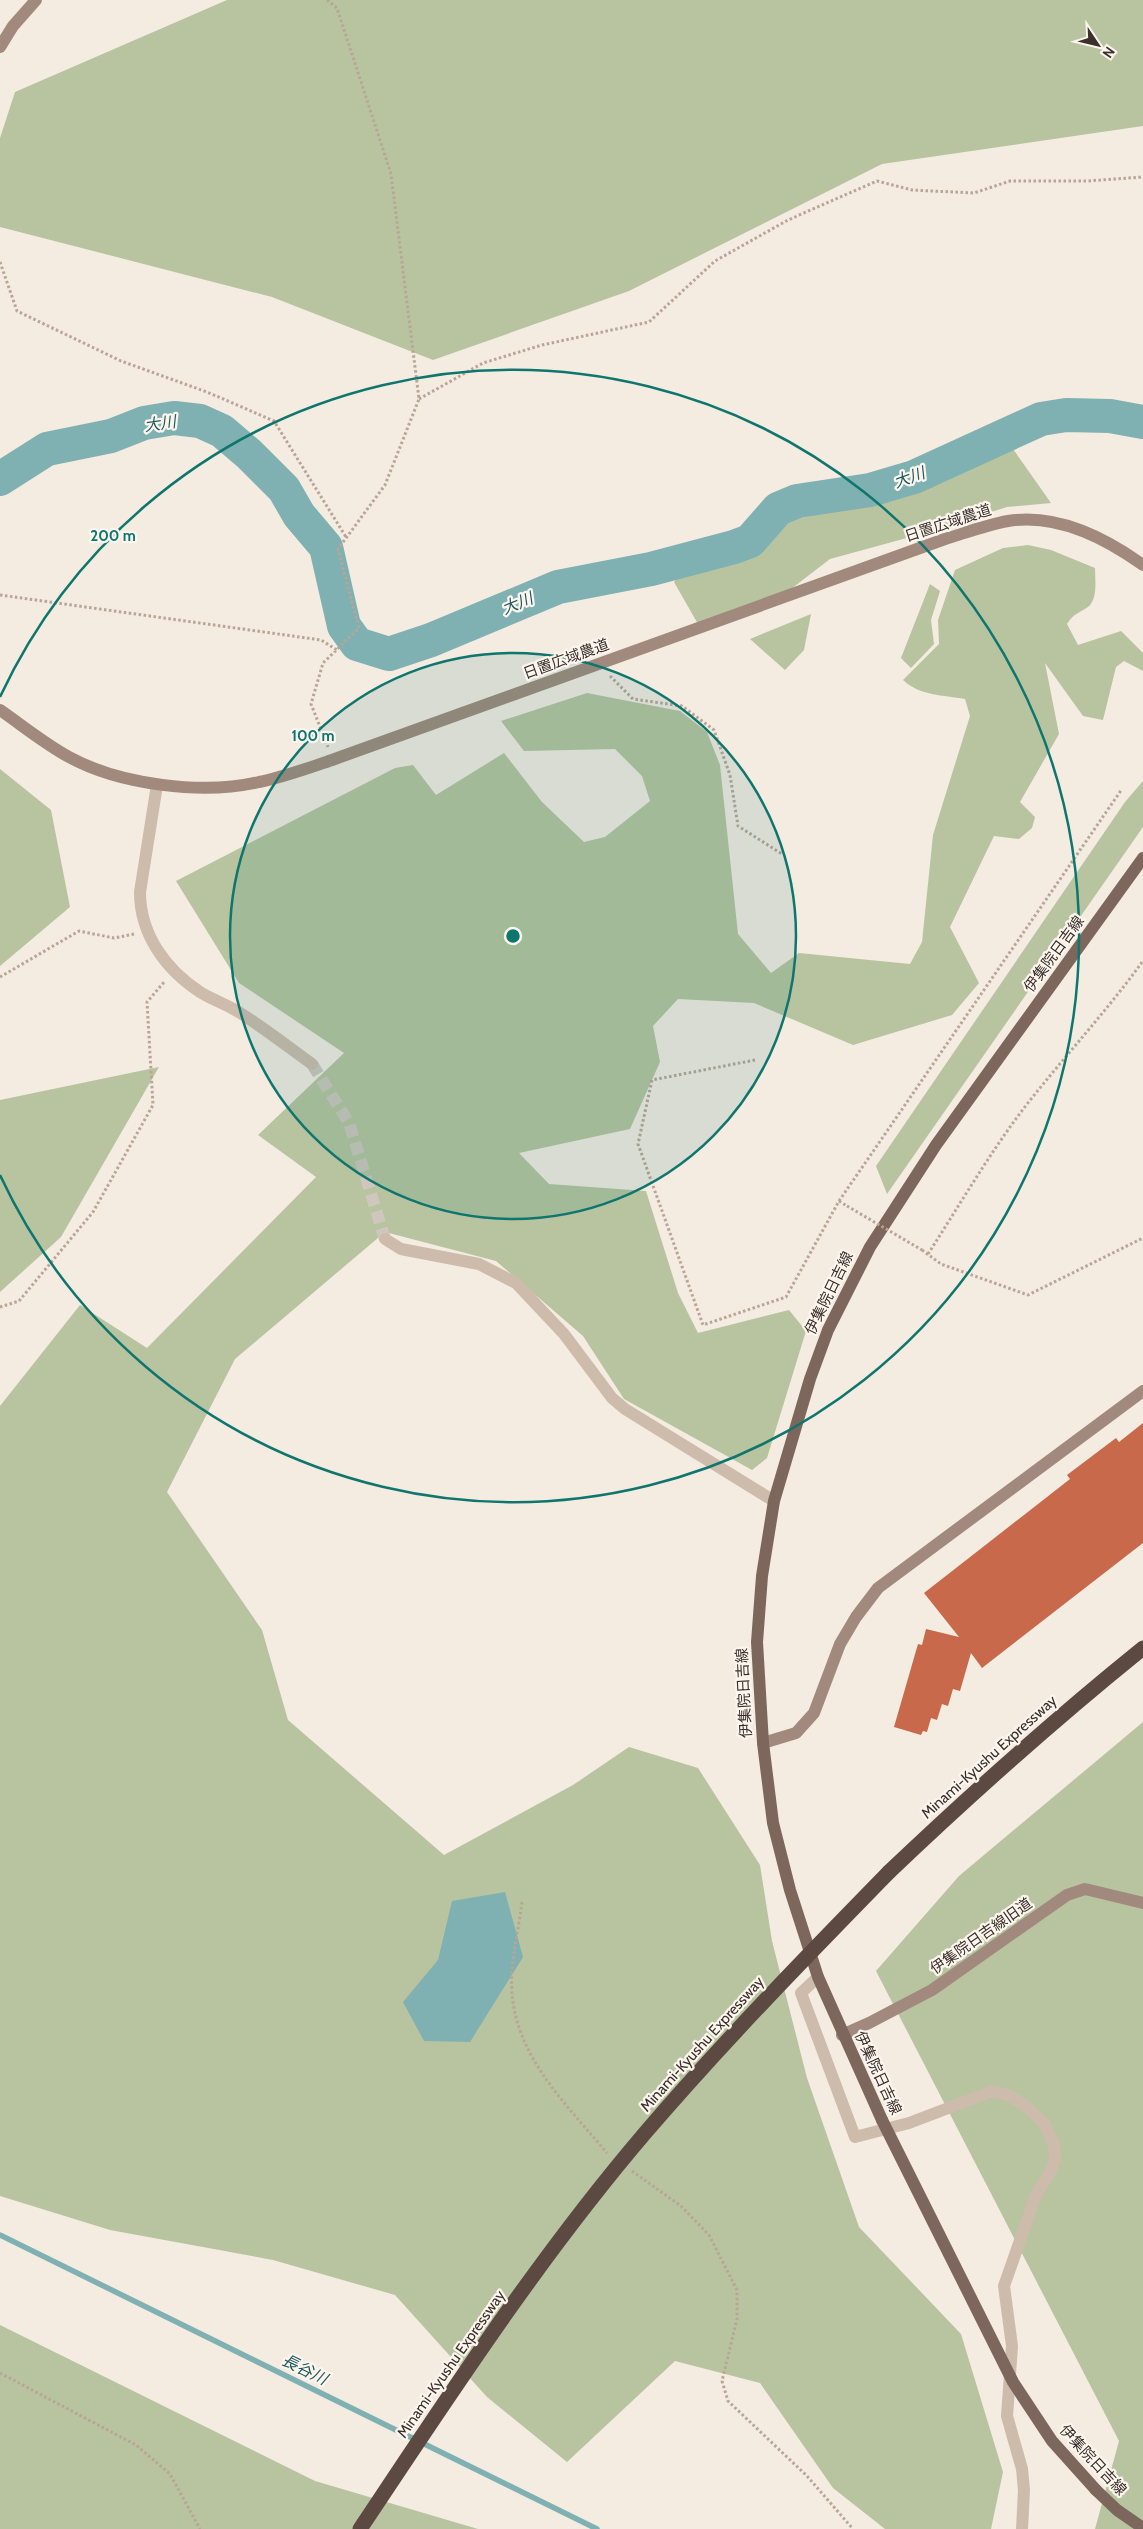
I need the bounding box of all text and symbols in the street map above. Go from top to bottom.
north arrow [1073,20,1123,70]
text: N [1098,43,1119,62]
water label: 大川 [143,412,179,435]
water label: 大川 [891,462,929,492]
street label: 日置広域農道 [902,501,994,545]
text: 200 m [90,527,136,545]
water label: 大川 [499,588,537,618]
street label: 日置広域農道 [521,635,611,683]
text: 100 m [291,727,335,745]
street label: 伊集院日吉線 [1020,912,1088,996]
centre of rings [504,927,522,945]
street label: 伊集院日吉線 [801,1249,857,1337]
street label: 伊集院日吉線 [733,1648,755,1738]
street label: Minami-Kyushu Expressway [918,1691,1061,1823]
street label: 伊集院日吉線旧道 [927,1894,1035,1978]
street label: Minami-Kyushu Expressway [636,1972,768,2115]
street label: 伊集院日吉線 [851,2028,905,2118]
street label: Minami-Kyushu Expressway [393,2286,509,2441]
water label: 長谷川 [279,2350,332,2389]
street label: 伊集院日吉線 [1056,2421,1130,2499]

